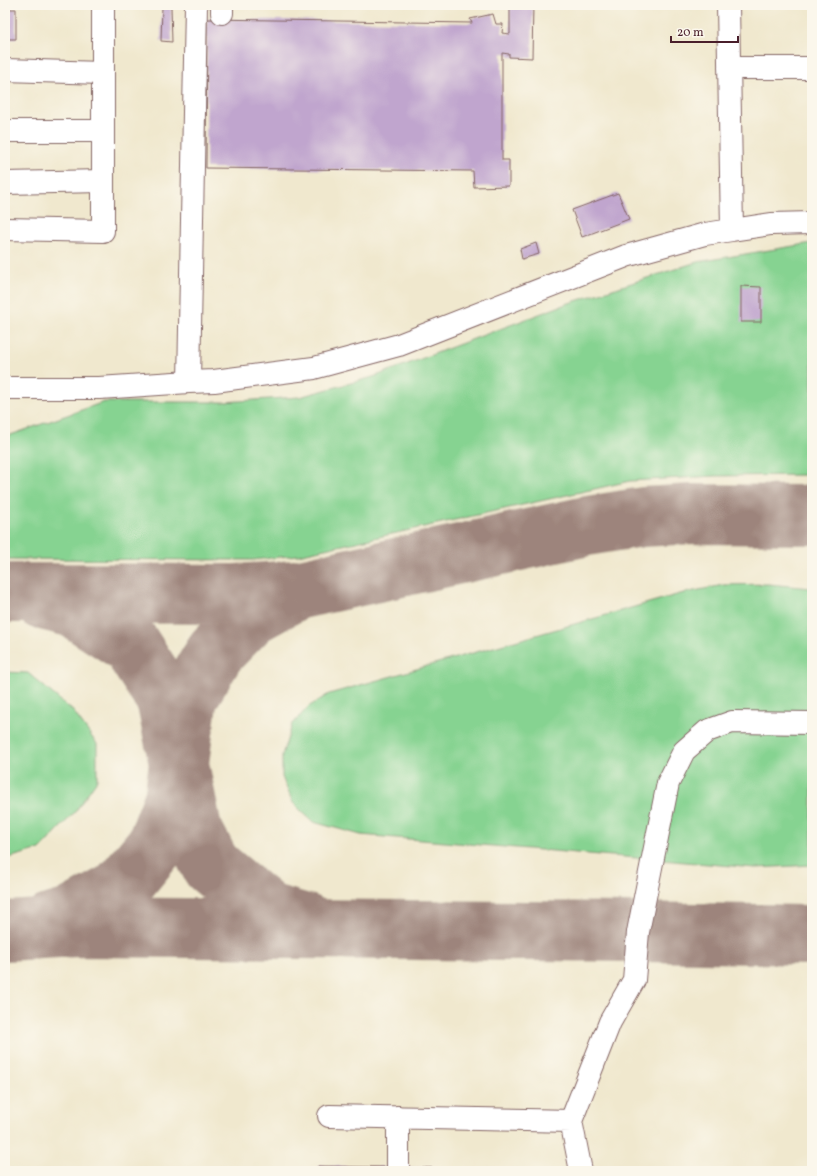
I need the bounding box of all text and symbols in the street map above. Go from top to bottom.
scale bar [671,18,738,44]
text: 20 m [677,25,704,41]

